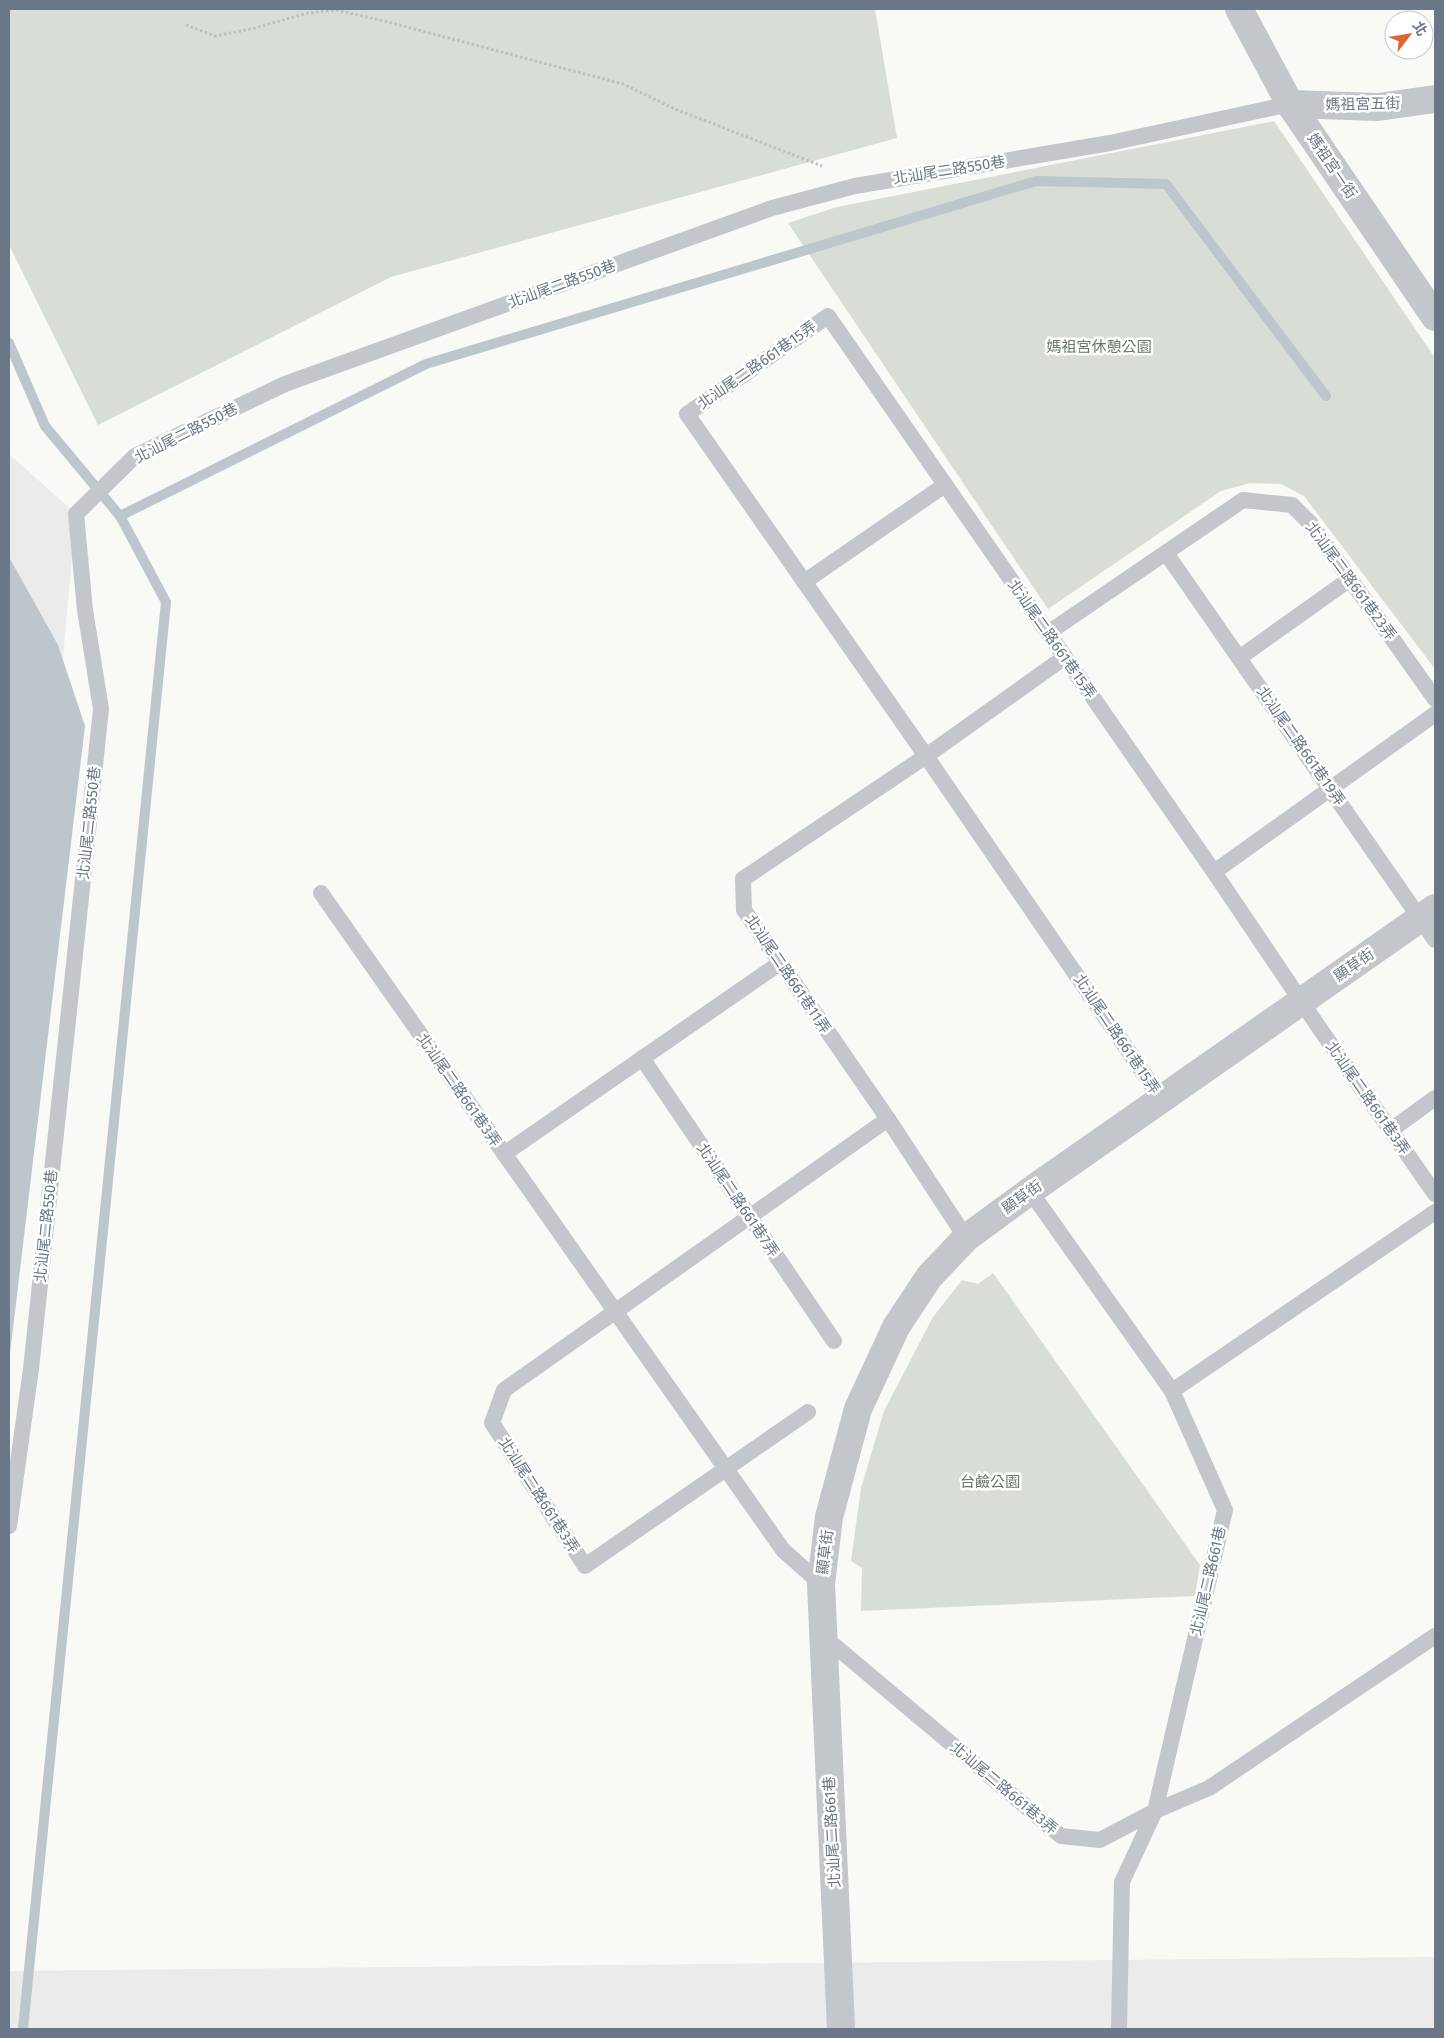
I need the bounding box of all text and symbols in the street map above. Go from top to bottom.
north arrow [1384,10,1434,60]
text: 北 [1409,18,1431,39]
street label: 媽祖宮五街 [1325,94,1401,114]
street label: 媽祖宮一街 [1304,130,1360,202]
street label: 北汕尾二路550巷 [892,152,1006,188]
street label: 北汕尾二路550巷 [506,256,618,312]
street label: 北汕尾二路661巷15弄 [694,317,820,413]
park label: 媽祖宮休憩公園 [1046,338,1152,356]
street label: 北汕尾二路550巷 [131,399,241,467]
street label: 北汕尾二路661巷23弄 [1302,518,1400,644]
street label: 北汕尾二路661巷15弄 [1004,576,1100,702]
street label: 北汕尾二路661巷19弄 [1253,683,1349,809]
street label: 北汕尾二路550巷 [74,766,104,880]
street label: 北汕尾二路661巷11弄 [742,911,834,1037]
street label: 顯草街 [1330,945,1378,985]
street label: 北汕尾二路661巷15弄 [1070,971,1164,1097]
street label: 北汕尾二路661巷3弄 [413,1030,505,1150]
street label: 北汕尾二路661巷3弄 [1322,1038,1414,1158]
street label: 北汕尾二路661巷7弄 [693,1140,783,1260]
street label: 北汕尾二路550巷 [31,1169,61,1283]
street label: 顯草街 [999,1176,1045,1218]
street label: 北汕尾二路661巷3弄 [495,1434,583,1556]
park label: 台鹼公園 [960,1473,1020,1491]
street label: 北汕尾二路661巷 [1187,1525,1229,1637]
street label: 顯草街 [813,1529,837,1575]
street label: 北汕尾二路661巷3弄 [947,1738,1061,1838]
street label: 北汕尾二路661巷 [820,1776,844,1888]

